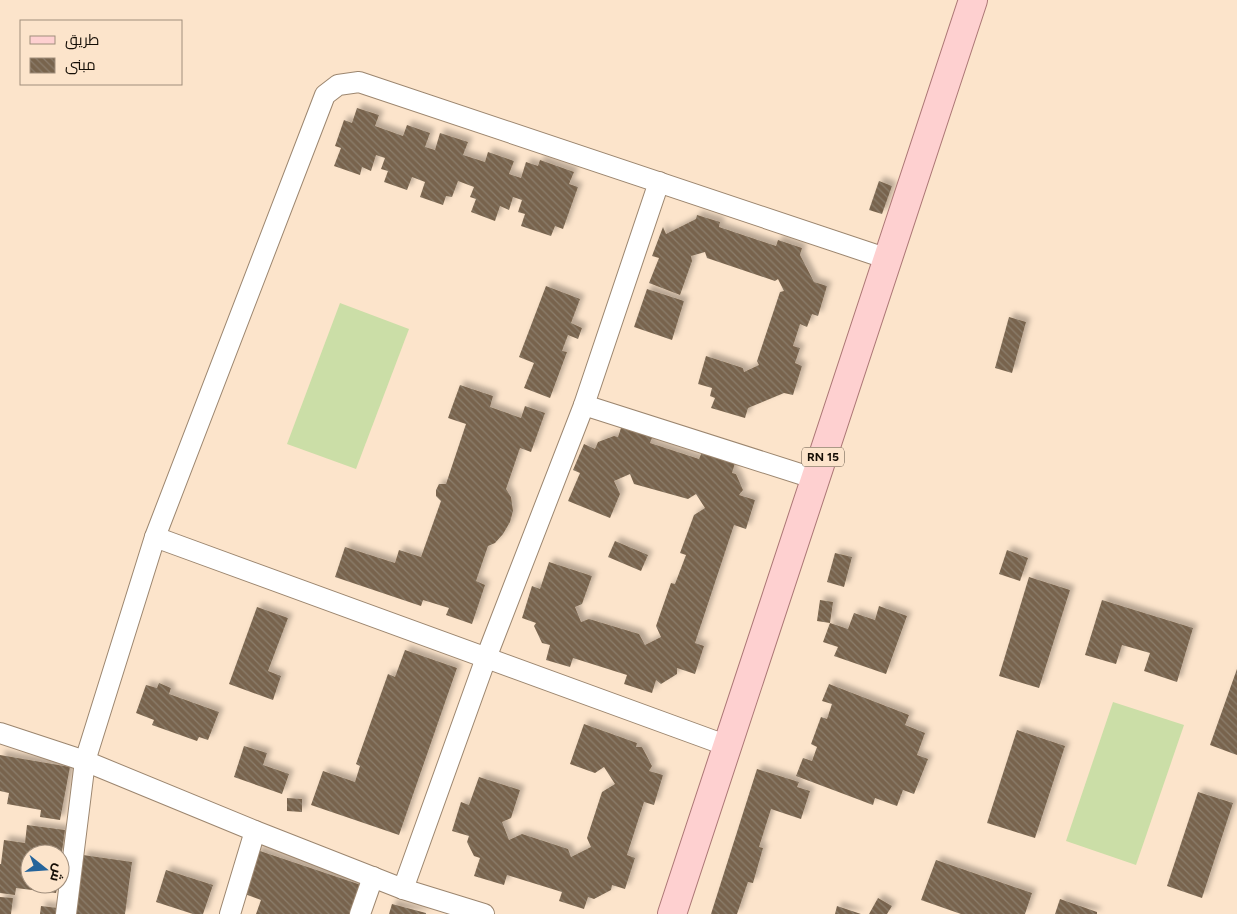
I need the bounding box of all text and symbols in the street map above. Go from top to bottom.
legend [20,20,182,85]
text: طريق [65,31,99,50]
text: مبنى [65,56,96,75]
road number: RN 15 [802,448,844,467]
north arrow [20,844,70,894]
text: ش [46,862,68,884]

